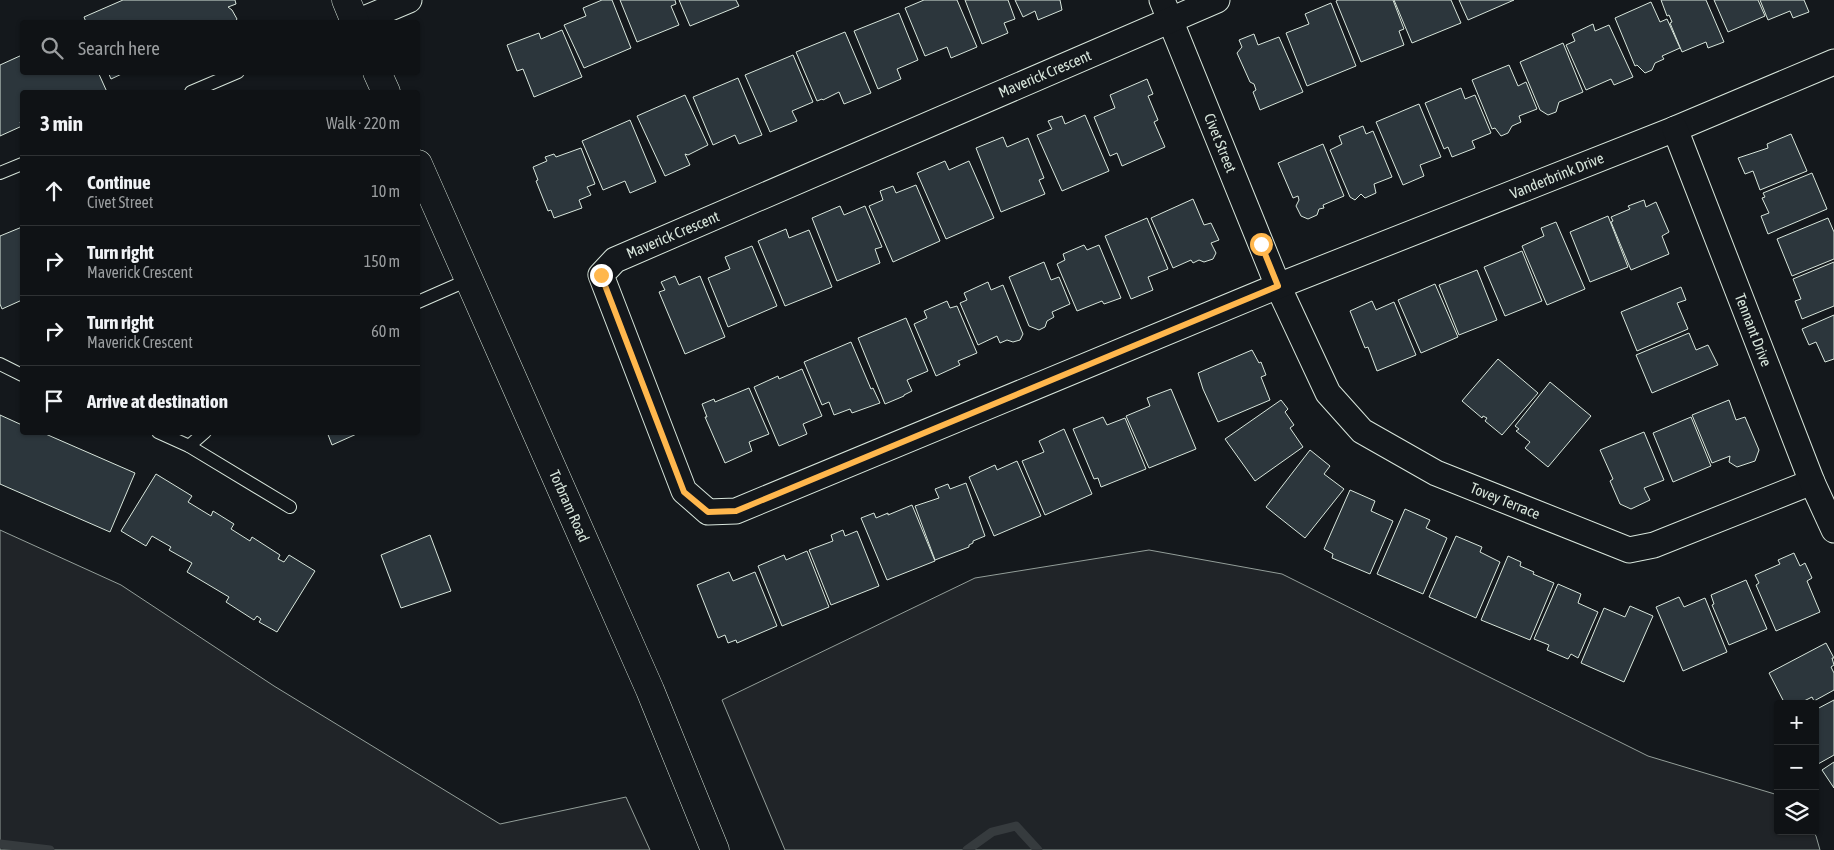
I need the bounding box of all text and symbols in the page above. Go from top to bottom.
search box [20,20,420,75]
icon: search [38,34,66,62]
text: Search here [78,37,160,59]
street label: Maverick Crescent [996,46,1094,101]
text: 3 min [40,111,83,135]
street label: Civet Street [1201,111,1240,175]
text: Walk · 220 m [326,114,400,132]
street label: Vanderbrink Drive [1507,149,1606,202]
text: Continue [87,171,151,193]
icon: ahead [40,177,68,205]
text: 10 m [371,182,400,200]
text: Civet Street [87,193,153,211]
street label: Maverick Crescent [624,207,722,262]
route start [1250,233,1273,256]
text: Turn right [87,241,154,263]
icon: right [40,247,68,275]
text: 150 m [364,252,400,270]
text: Maverick Crescent [87,263,193,281]
route end [590,264,613,287]
street label: Tennant Drive [1732,291,1775,369]
text: Turn right [87,311,154,333]
icon: right [40,317,68,345]
text: 60 m [371,322,400,340]
text: Maverick Crescent [87,333,193,351]
icon: arrive [40,387,68,415]
text: Arrive at destination [87,390,228,412]
street label: Torbram Road [546,467,593,544]
street label: Tovey Terrace [1468,479,1543,522]
map controls [1774,700,1819,835]
button: + [1774,700,1819,745]
button: − [1774,745,1819,790]
button: layers [1774,790,1819,835]

